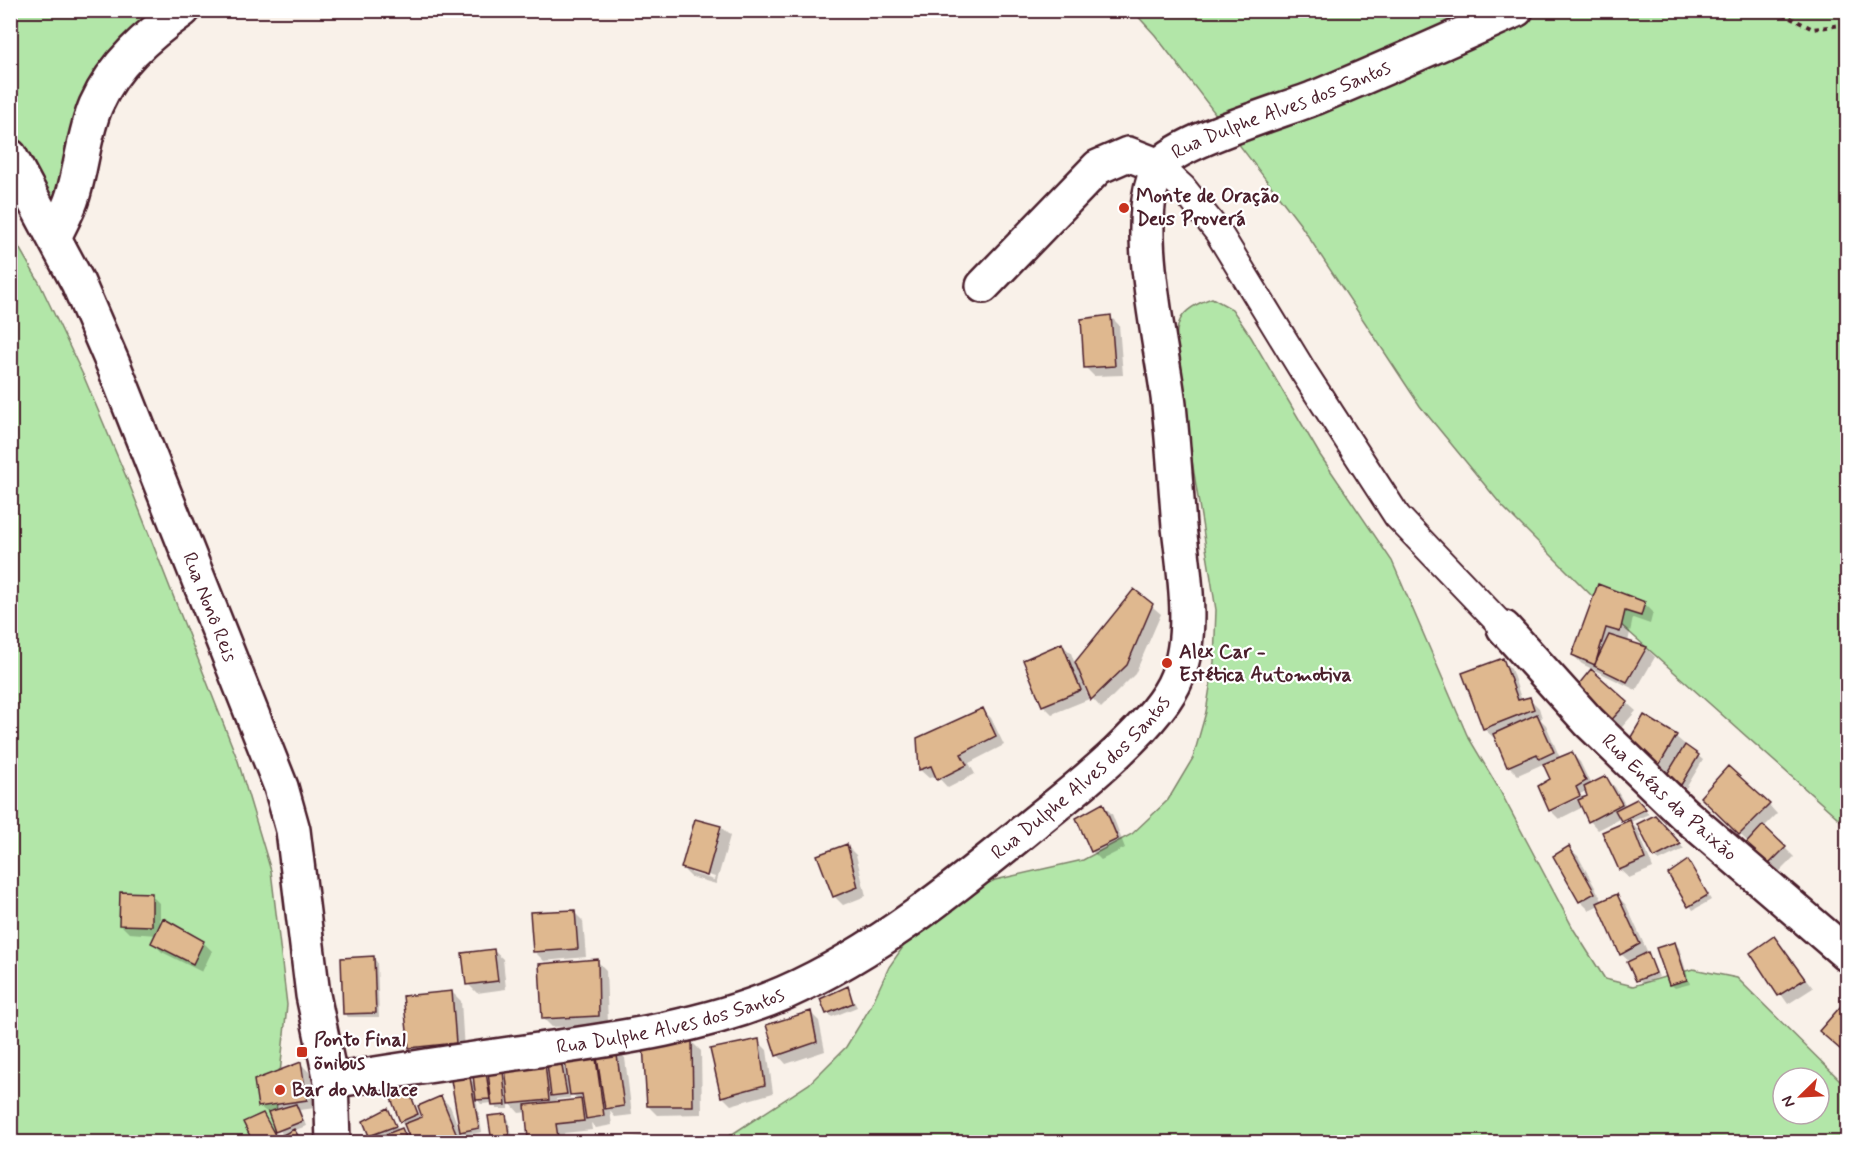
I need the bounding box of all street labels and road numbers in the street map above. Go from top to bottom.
street label: Rua Dulphe Alves dos Santos [1166,54,1395,166]
street label: Rua Nonô Reis [176,548,244,666]
street label: Rua Dulphe Alves dos Santos [986,690,1177,866]
street label: Rua Enéas da Paixão [1596,728,1743,867]
street label: Rua Dulphe Alves dos Santos [555,981,789,1061]

